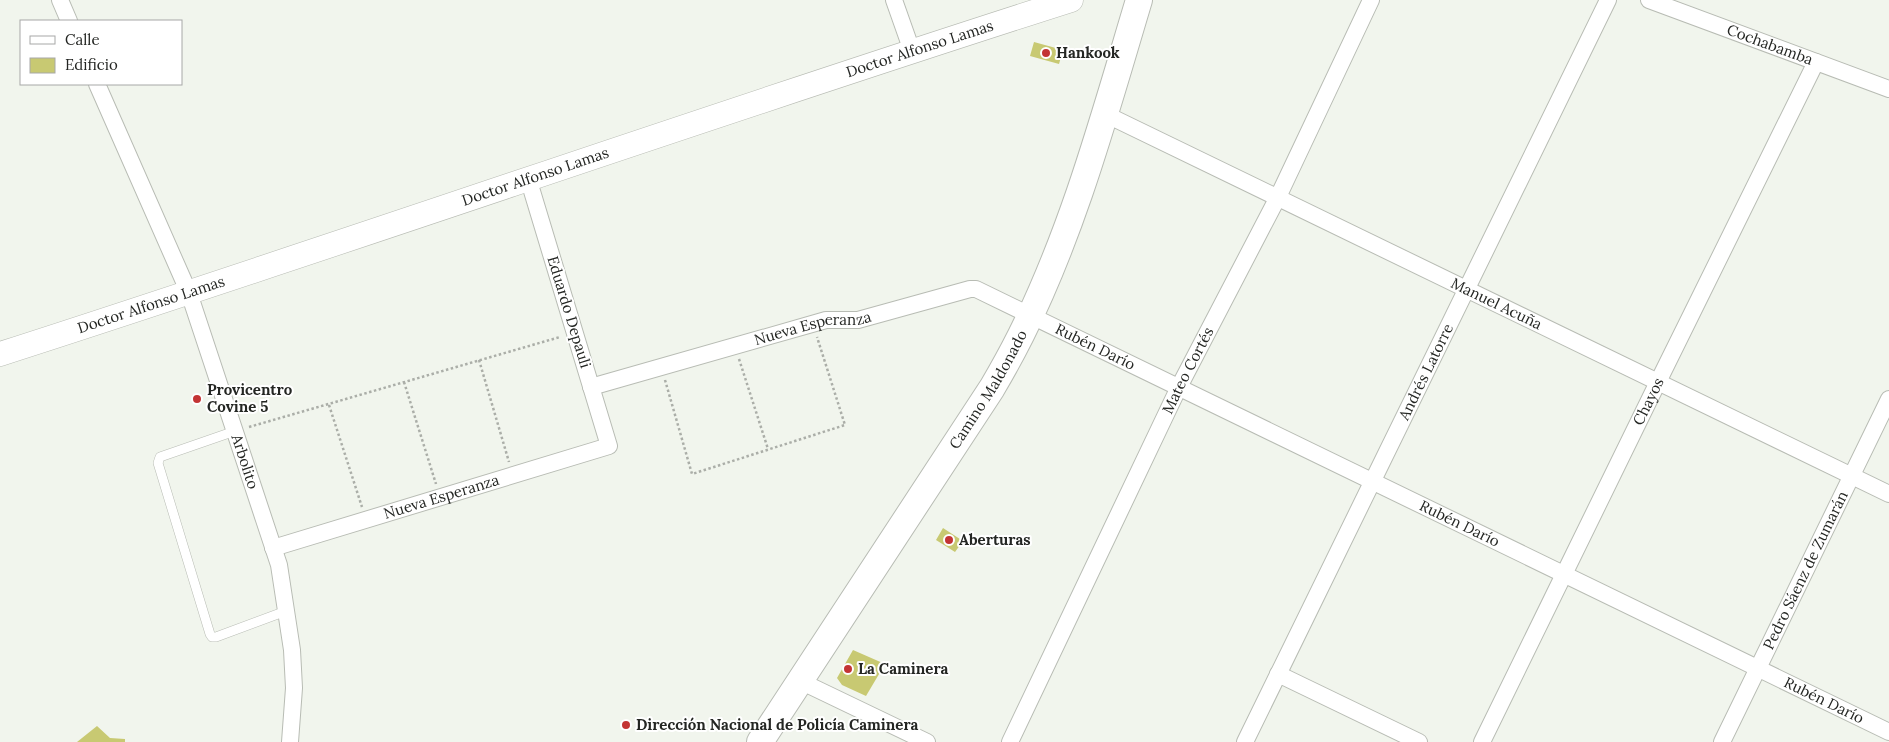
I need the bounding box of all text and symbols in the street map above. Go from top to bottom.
street label: Doctor Alfonso Lamas [843,16,996,81]
legend [20,20,182,85]
street label: Cochabamba [1724,20,1816,69]
text: Calle [65,30,100,49]
place label: Hankook [1056,43,1120,62]
marker: Hankook [1040,47,1052,59]
text: Edificio [65,55,118,74]
street label: Doctor Alfonso Lamas [459,143,611,210]
street label: Eduardo Depauli [543,253,596,370]
street label: Doctor Alfonso Lamas [75,271,227,337]
street label: Manuel Acuña [1448,273,1546,334]
street label: Nueva Esperanza [752,307,874,349]
street label: Rubén Darío [1052,319,1139,374]
street label: Andrés Latorre [1394,320,1457,424]
street label: Mateo Cortés [1158,324,1218,417]
street label: Camino Maldonado [945,327,1031,452]
street label: Chayos [1628,374,1668,428]
place label: Provicentro Covine 5 [207,380,293,416]
marker: Provicentro Covine 5 [191,393,203,405]
street label: Arbolito [227,431,263,492]
street label: Nueva Esperanza [381,470,502,523]
street label: Pedro Sáenz de Zumarán [1759,488,1852,652]
street label: Rubén Darío [1417,496,1503,551]
place label: Aberturas [959,530,1031,549]
marker: Aberturas [943,534,955,546]
place label: La Caminera [858,659,949,678]
marker: La Caminera [842,663,854,675]
street label: Rubén Darío [1781,672,1867,728]
place label: Dirección Nacional de Policía Caminera [636,715,919,734]
marker: Dirección Nacional de Policía Caminera [620,719,632,731]

